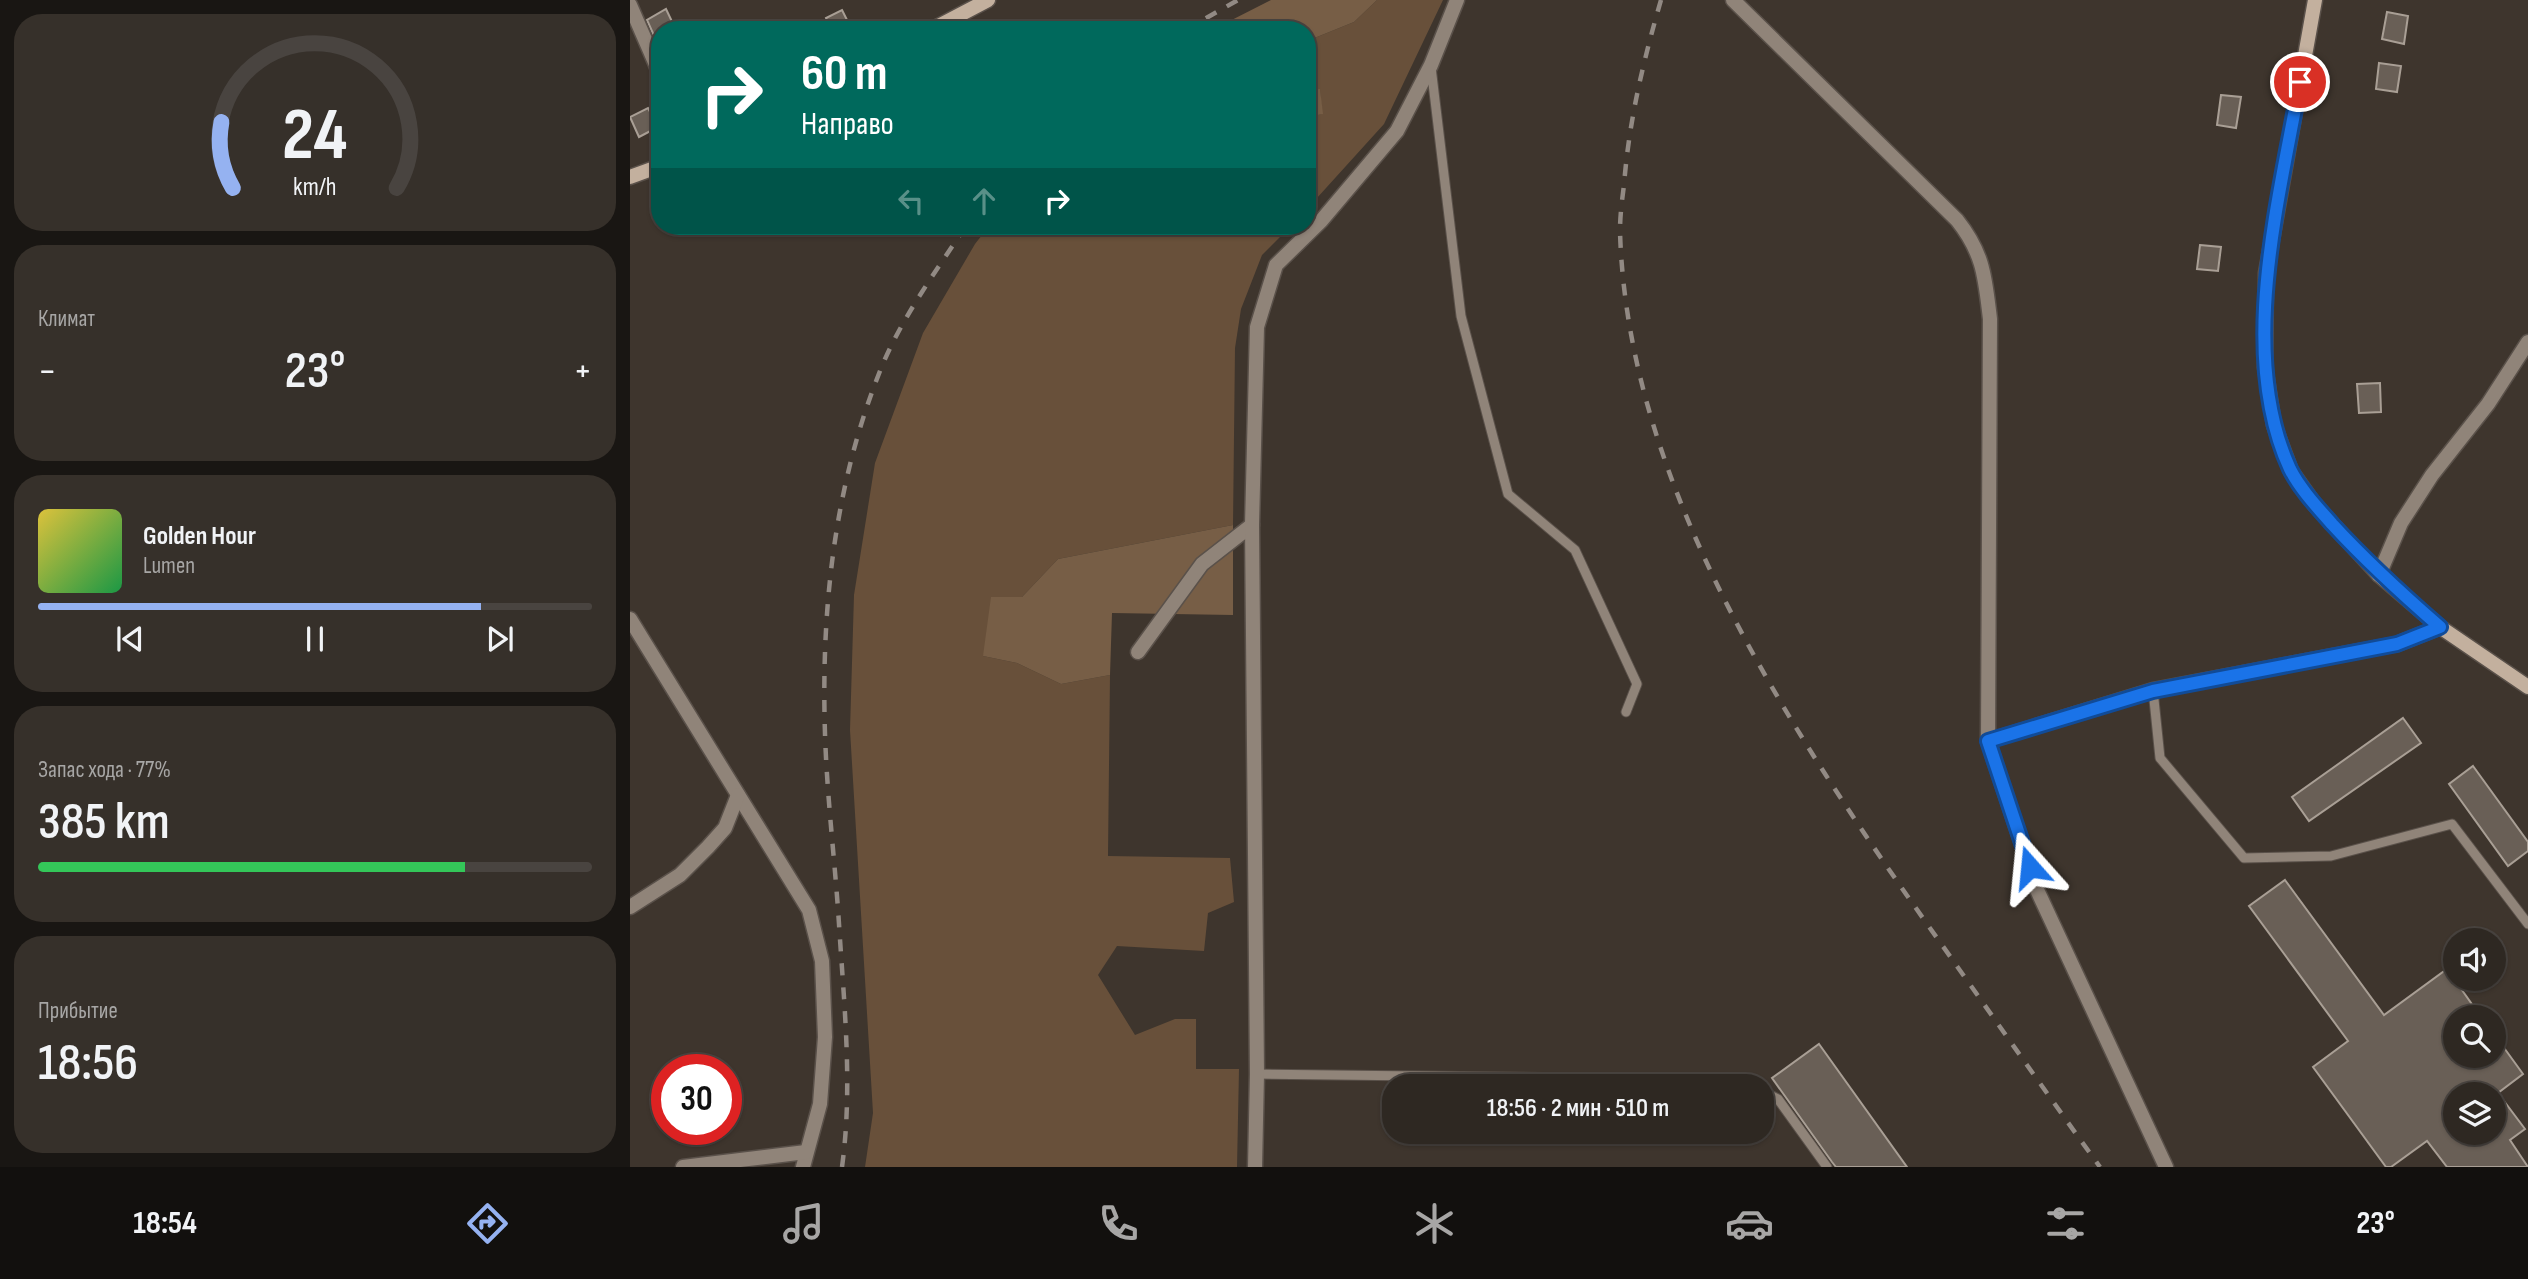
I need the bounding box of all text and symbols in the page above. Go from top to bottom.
text: 60 m [801,45,888,104]
icon: right [686,49,777,140]
pin [2270,52,2330,112]
icon: arrive [2281,63,2319,101]
text: 24 [282,93,348,181]
text: Направо [801,105,894,144]
text: km/h [293,172,337,203]
icon: left [892,182,930,220]
icon: ahead [965,182,1003,220]
icon: right [1038,182,1076,220]
text: Климат [38,305,95,333]
text: 23° [285,340,345,403]
text: − [38,349,57,394]
text: + [573,349,592,394]
text: Golden Hour [143,521,256,552]
text: Lumen [143,552,195,580]
icon: previous [111,620,149,658]
icon: pause [296,620,334,658]
icon: next [481,620,519,658]
text: Запас хода · 77% [38,756,171,784]
text: 385 km [38,791,170,854]
position arrow [1993,830,2067,904]
map controls [2443,928,2506,1145]
button: sound [2443,928,2506,991]
text: Прибытие [38,997,118,1025]
button: search [2443,1005,2506,1068]
text: 18:56 [38,1032,138,1095]
speed limit sign: 30 [651,1054,742,1145]
button: layers [2443,1082,2506,1145]
text: 18:56 · 2 мин · 510 m [1487,1093,1669,1124]
icon: directions [463,1199,512,1248]
icon: music [779,1199,828,1248]
icon: phone [1094,1199,1143,1248]
icon: climate [1410,1199,1459,1248]
icon: car [1725,1199,1774,1248]
icon: filters [2041,1199,2090,1248]
text: 18:54 [133,1204,197,1243]
text: 23° [2356,1204,2395,1243]

